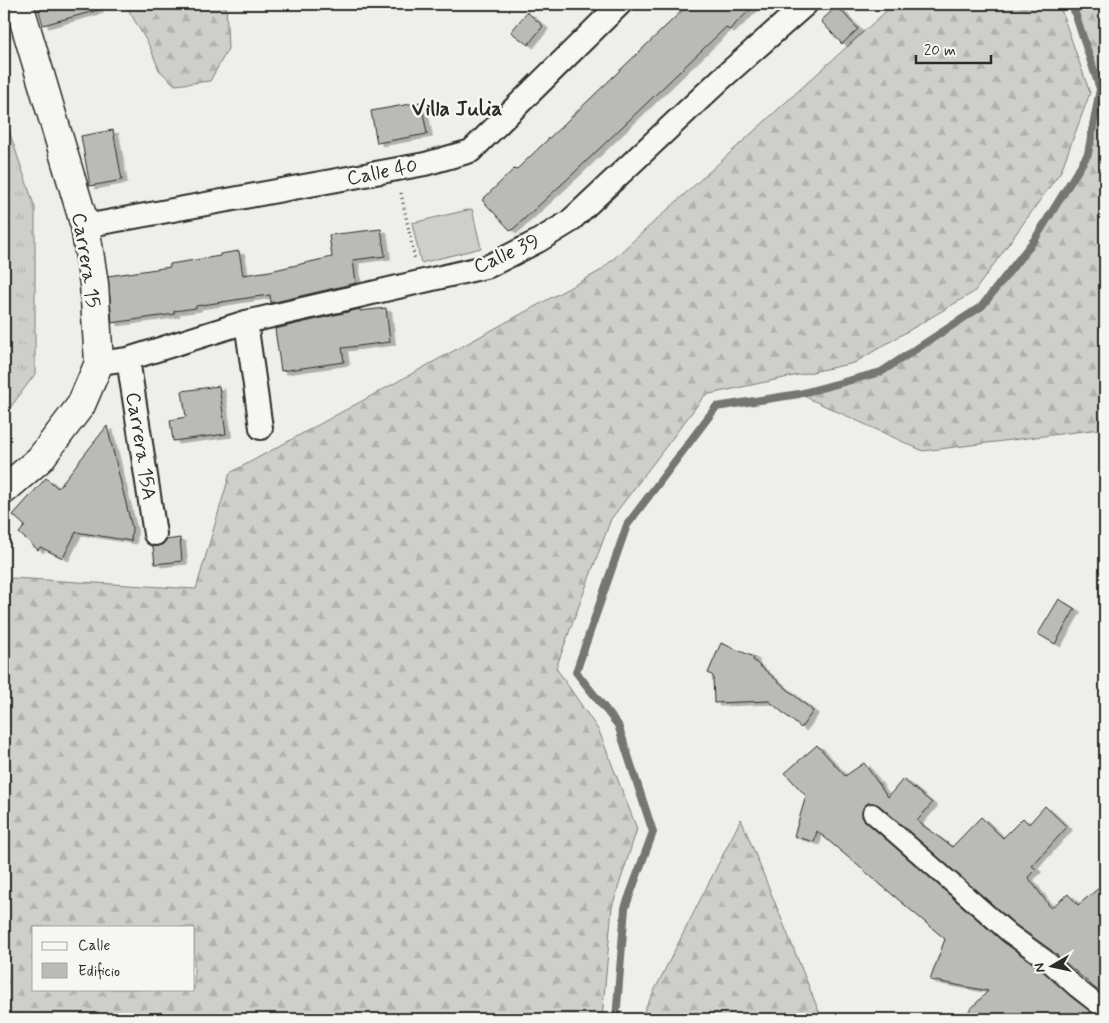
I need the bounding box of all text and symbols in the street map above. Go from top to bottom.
scale bar [916,32,992,64]
text: 20 m [924,41,956,61]
district label: Villa Julia [412,95,502,123]
street label: Calle 40 [345,152,420,193]
street label: Carrera 15 [65,211,106,310]
street label: Calle 39 [469,228,544,281]
street label: Carrera 15A [119,390,162,502]
legend [32,926,195,990]
text: Calle [78,936,110,956]
north arrow [1026,940,1076,990]
text: Edificio [78,962,120,982]
text: N [1031,962,1050,974]

